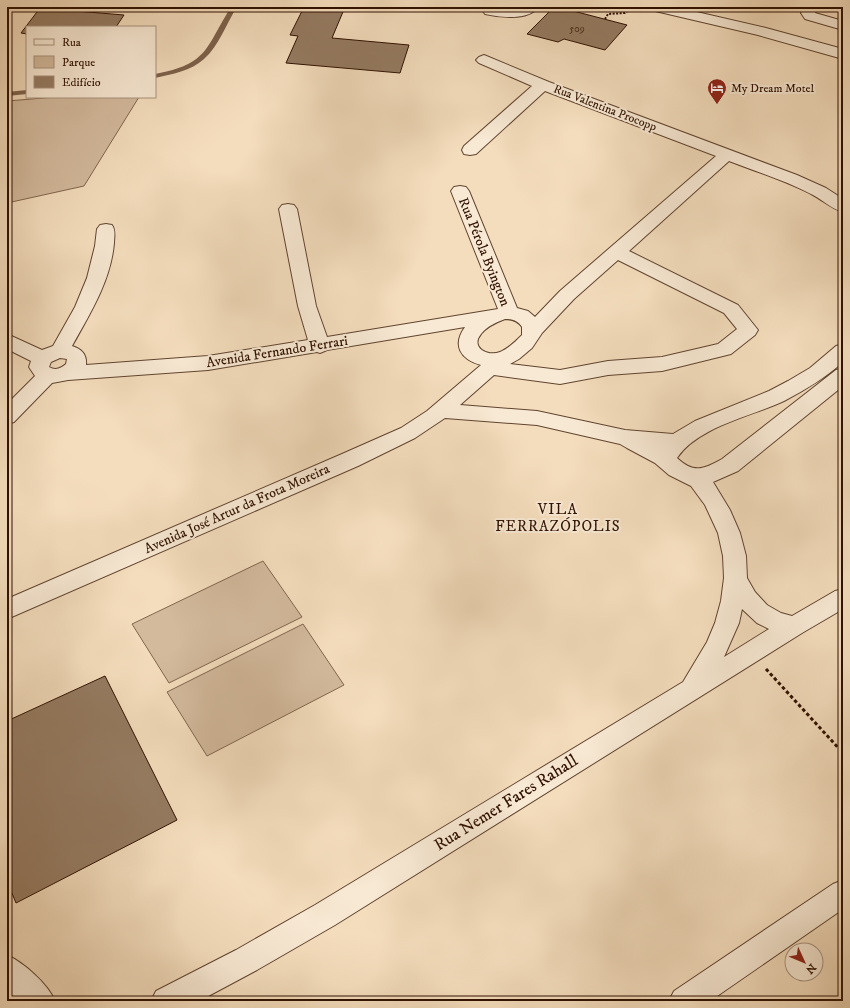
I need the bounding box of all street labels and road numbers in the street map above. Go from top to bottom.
street label: Rua Valentina Procopp [551,81,659,135]
street label: Rua Pérola Byington [454,195,514,310]
street label: Avenida Fernando Ferrari [205,332,350,372]
street label: Avenida José Artur da Frota Moreira [142,460,333,558]
street label: Rua Nemer Fares Rahall [430,750,582,856]

